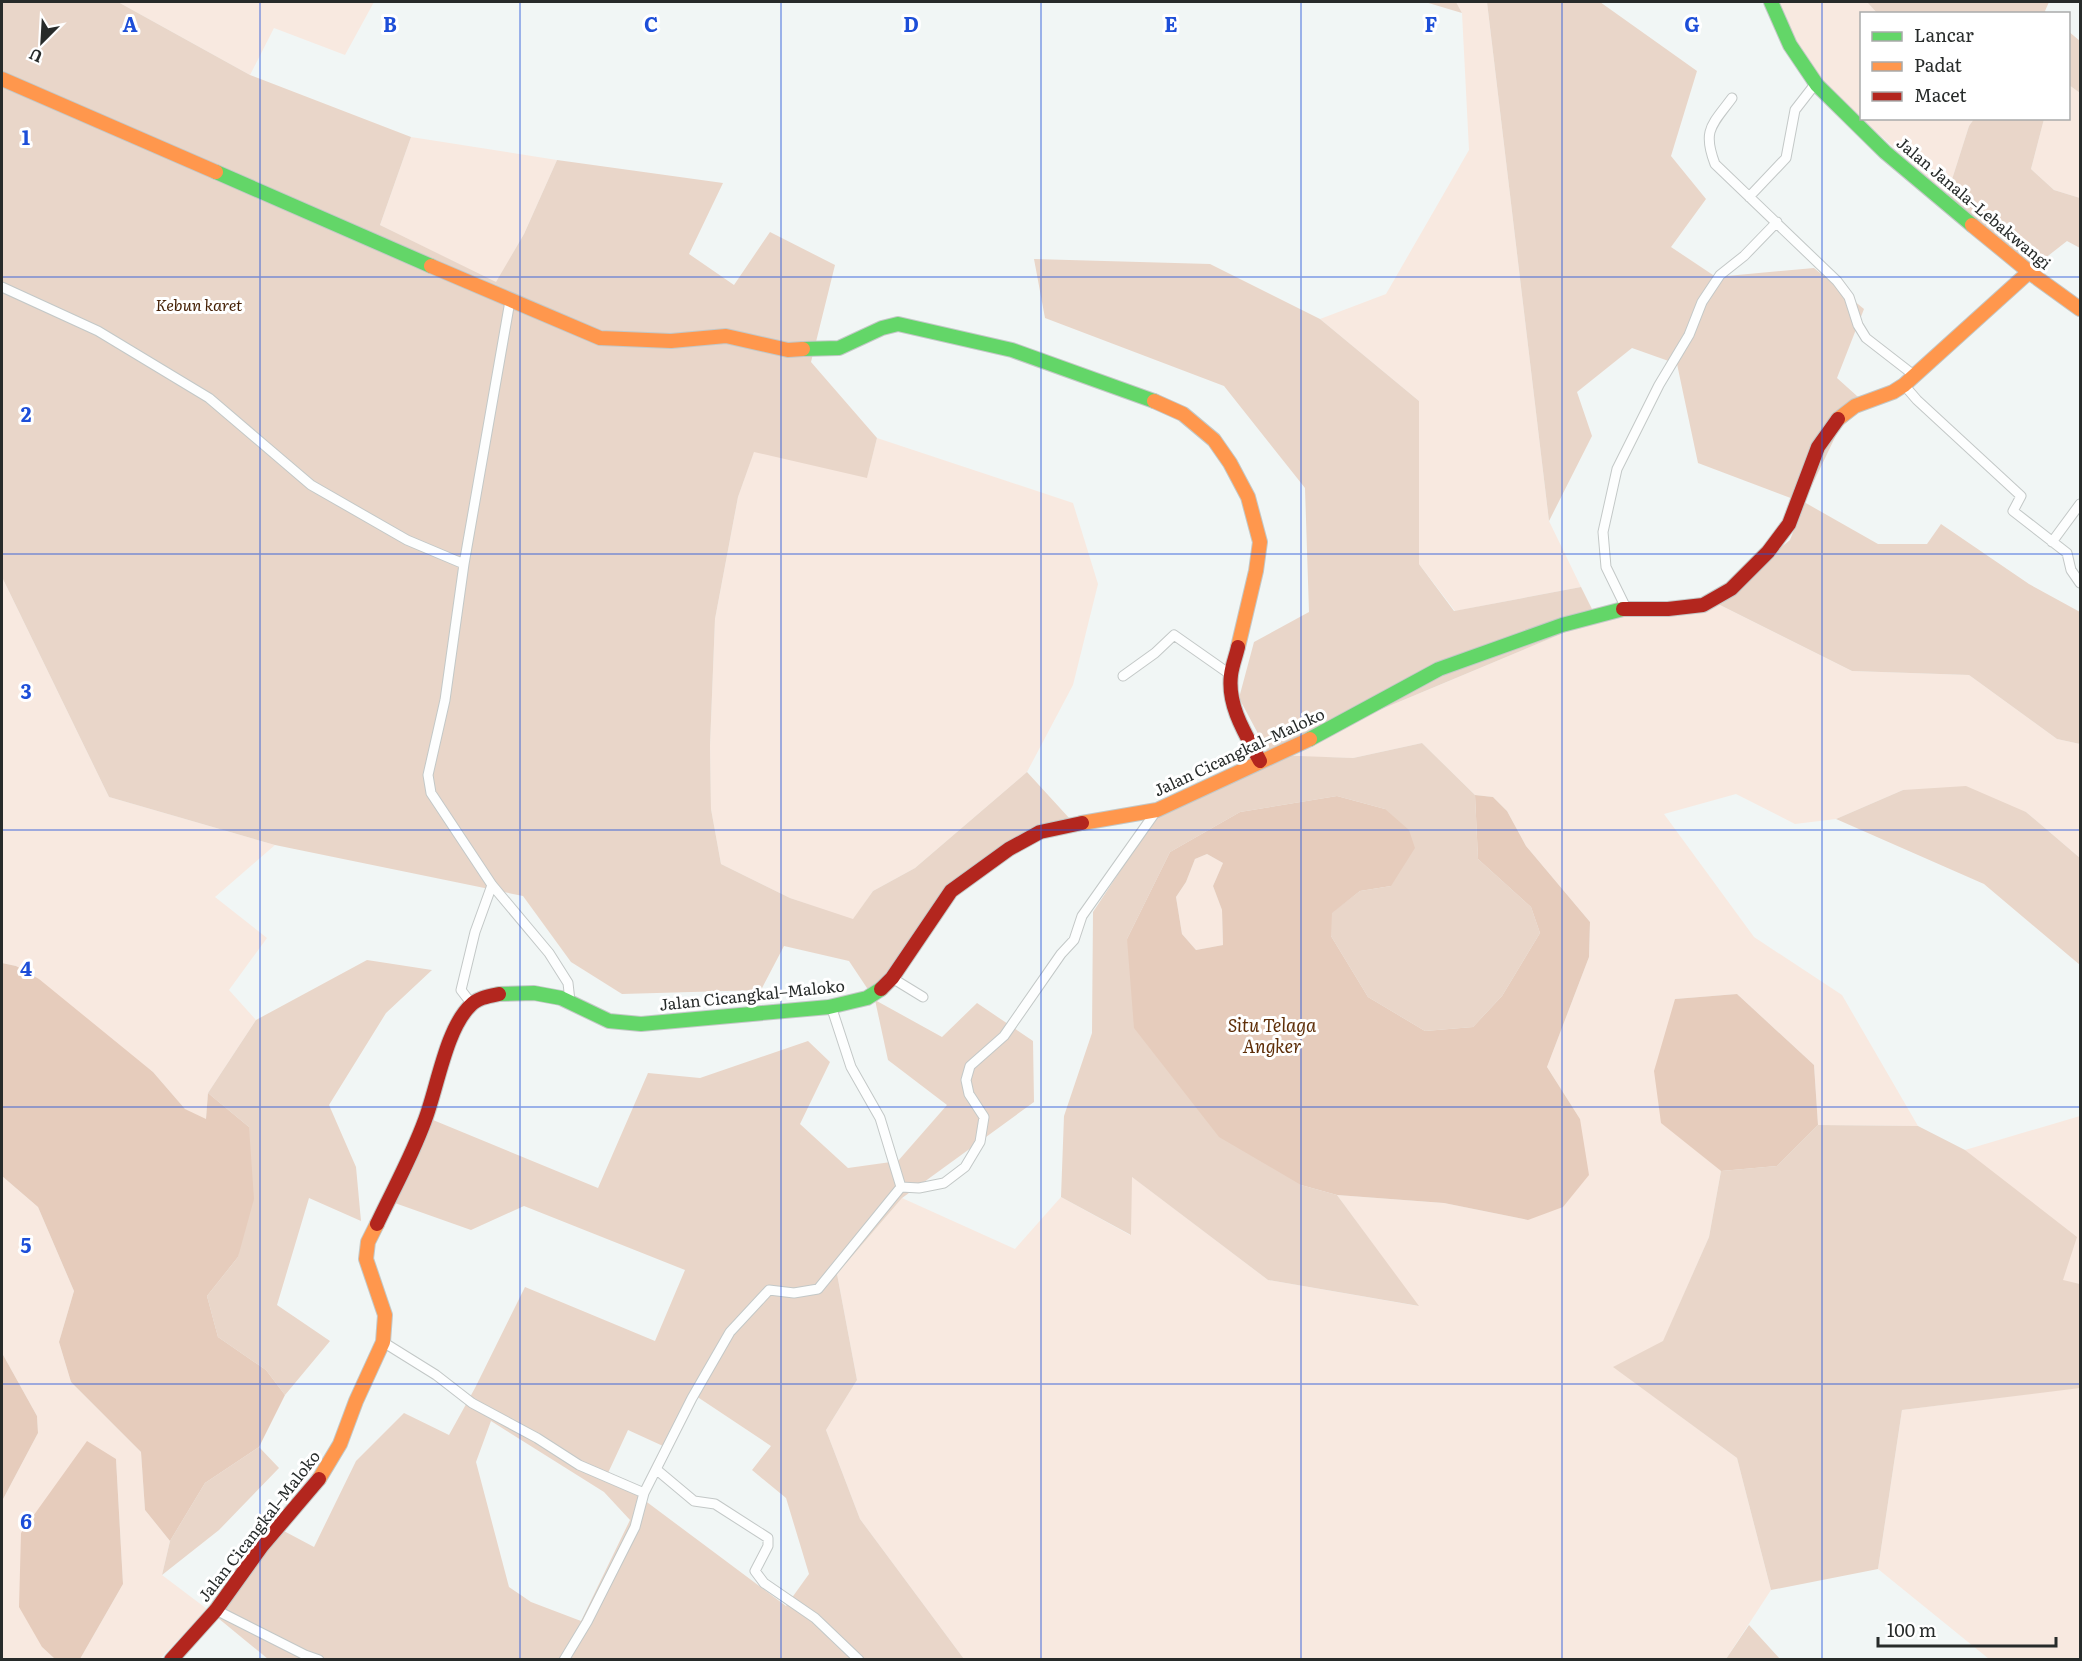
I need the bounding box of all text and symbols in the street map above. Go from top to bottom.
text: A [122,8,138,38]
text: B [383,8,397,38]
text: C [644,8,658,38]
text: D [903,8,919,38]
text: E [1164,8,1178,38]
text: F [1425,8,1438,38]
text: G [1684,8,1700,38]
north arrow [12,12,72,72]
legend [1860,12,2070,120]
text: Lancar [1914,21,1974,48]
text: U [24,43,46,70]
text: Padat [1914,51,1963,78]
text: Macet [1914,81,1967,108]
text: 1 [22,121,30,151]
street label: Jalan Janala–Lebakwangi [1892,130,2057,274]
park label: Kebun karet [155,292,243,316]
text: 2 [21,398,32,428]
text: 3 [20,675,32,705]
street label: Jalan Cicangkal–Maloko [1149,701,1328,801]
text: 4 [20,952,32,982]
street label: Jalan Cicangkal–Maloko [658,972,846,1016]
water label: Situ Telaga Angker [1228,1011,1317,1059]
text: 5 [21,1229,32,1259]
street label: Jalan Cicangkal–Maloko [191,1445,325,1606]
text: 6 [20,1505,32,1535]
scale bar [1878,1610,2056,1648]
text: 100 m [1887,1616,1936,1643]

